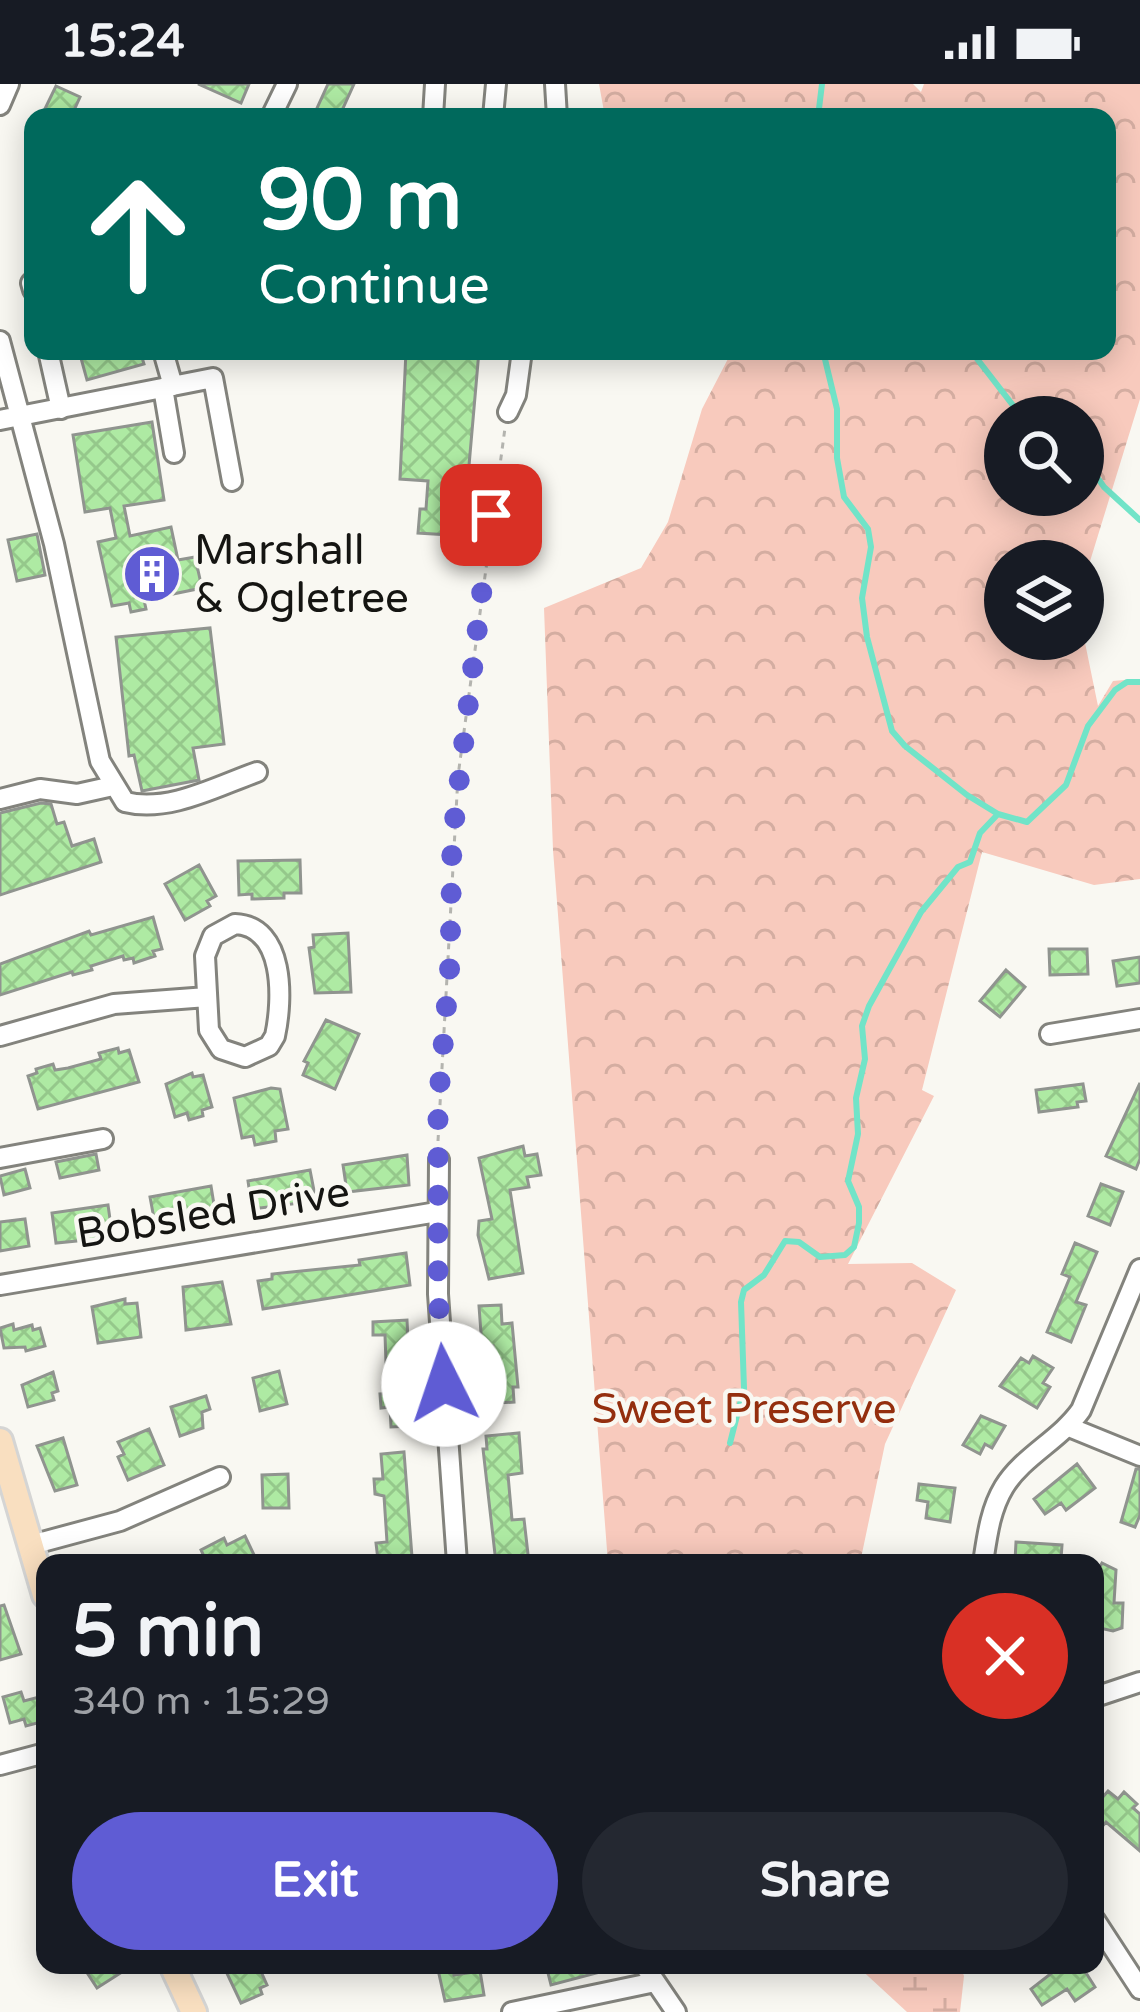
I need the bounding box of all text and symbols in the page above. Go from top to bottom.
text: 15:24 [60,15,185,69]
text: 90 m [258,151,462,252]
icon: ahead [60,156,216,312]
text: Continue [258,253,490,318]
map controls [984,396,1104,660]
button: search [984,396,1104,516]
pin [440,464,542,566]
icon: arrive [458,482,524,548]
place label: Marshall & Ogletree [194,525,409,624]
button: layers [984,540,1104,660]
building icon: Marshall & Ogletree [121,543,183,605]
street label: Bobsled Drive [73,1166,353,1260]
position arrow [381,1321,507,1447]
park label: Sweet Preserve [592,1384,896,1435]
text: 5 min [72,1589,264,1676]
button: close [942,1593,1068,1719]
text: 340 m · 15:29 [72,1678,330,1725]
button: Exit [72,1812,558,1950]
button: Share [582,1812,1068,1950]

